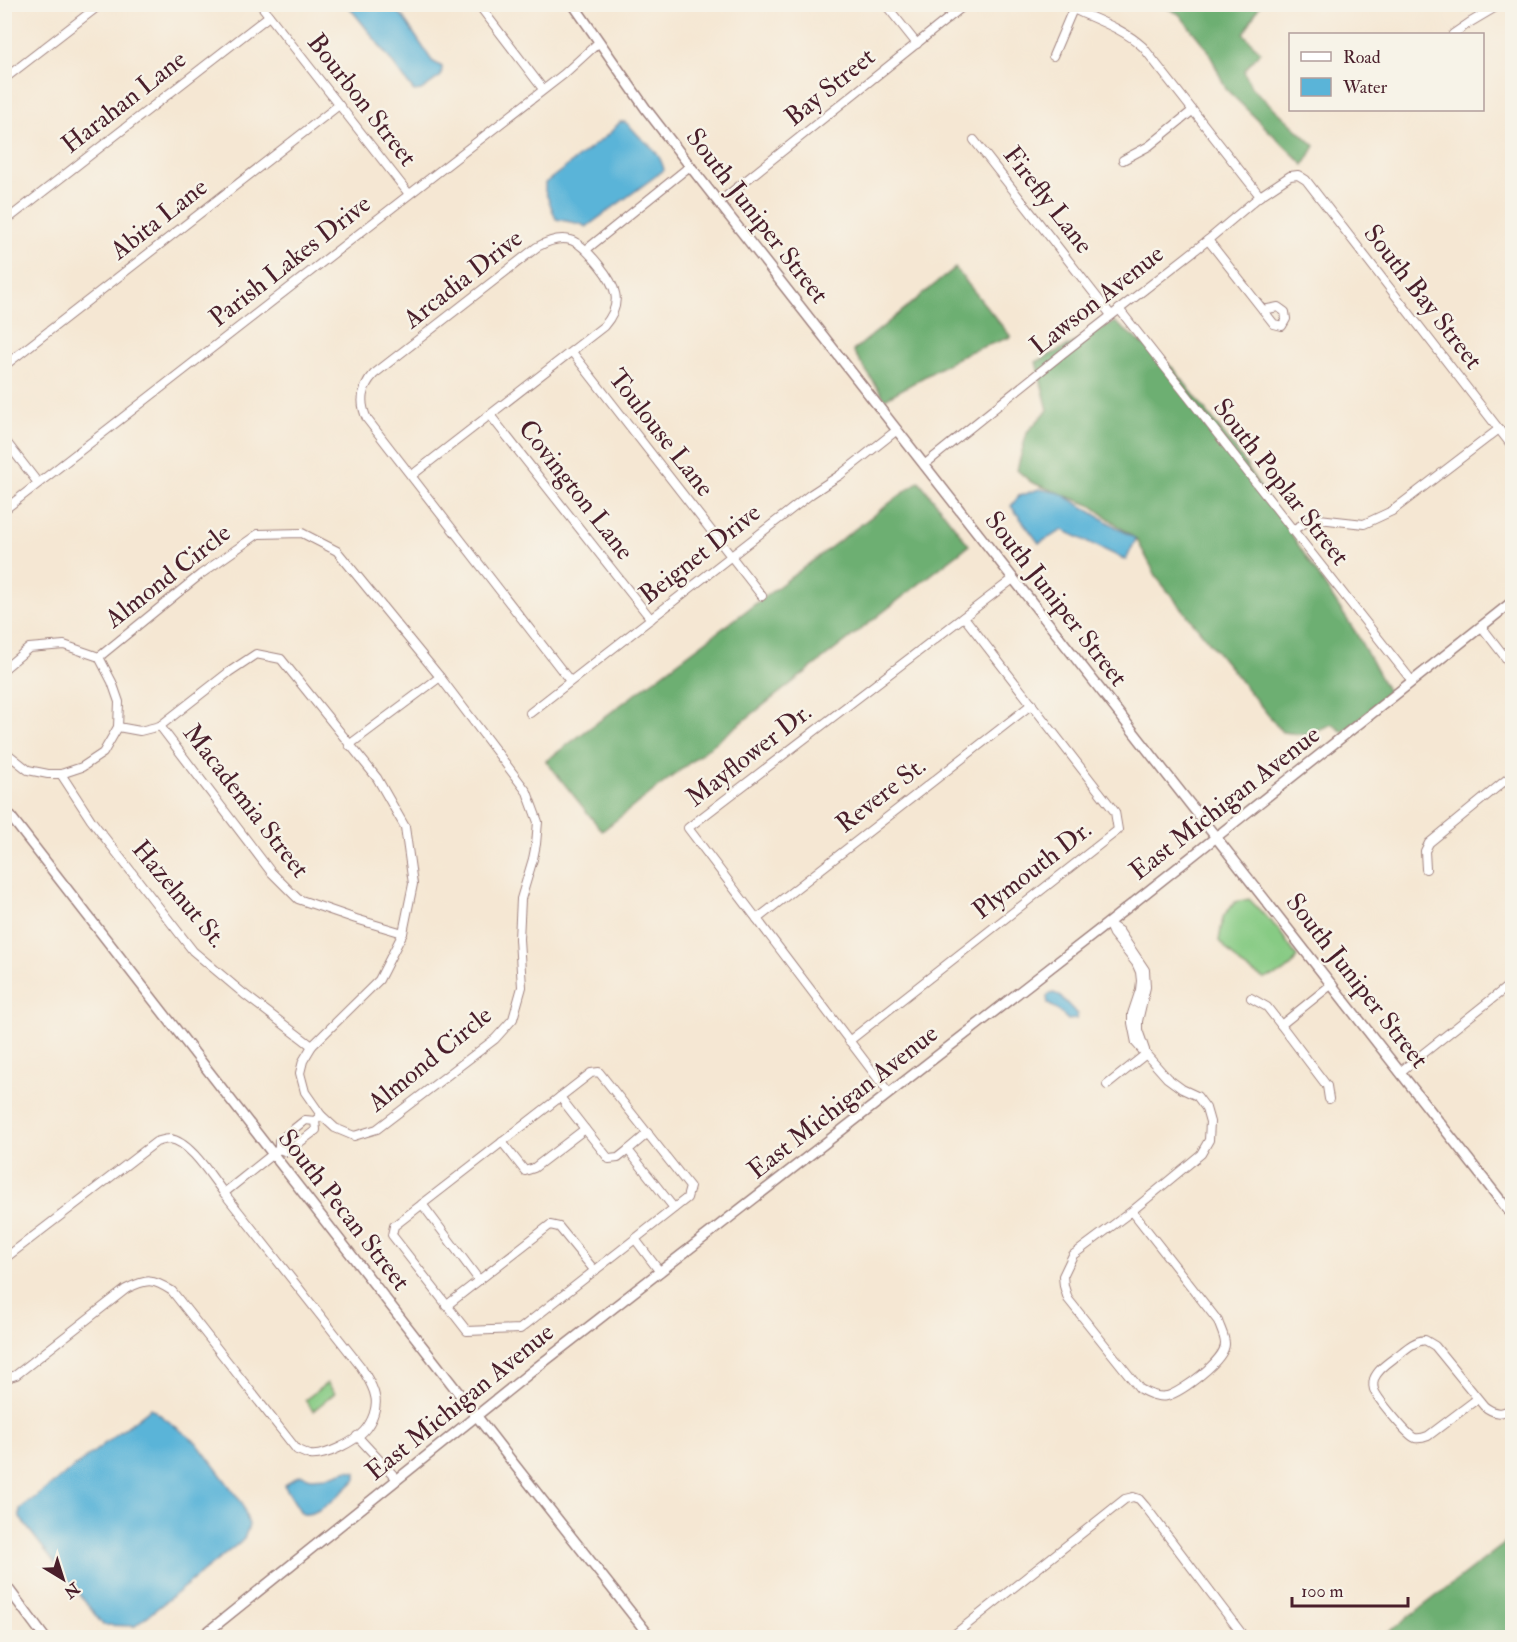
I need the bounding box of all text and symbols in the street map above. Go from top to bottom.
street label: Bourbon Street [300,27,424,173]
legend [1289,33,1484,111]
street label: Bay Street [778,41,882,133]
street label: Harahan Lane [55,43,193,161]
text: Road [1343,46,1381,69]
text: Water [1342,76,1387,99]
street label: South Juniper Street [678,122,835,311]
street label: Firefly Lane [996,140,1100,260]
street label: Abita Lane [103,171,214,267]
street label: Parish Lakes Drive [203,188,377,334]
street label: South Bay Street [1357,218,1489,376]
street label: Arcadia Drive [396,222,529,336]
street label: Lawson Avenue [1024,238,1170,362]
street label: Toulouse Lane [601,363,721,503]
street label: South Poplar Street [1205,392,1356,572]
street label: Covington Lane [511,413,641,567]
street label: Beignet Drive [633,497,767,611]
street label: South Juniper Street [977,505,1134,694]
street label: Almond Circle [98,517,237,636]
street label: Mayflower Dr. [680,696,818,814]
street label: Macademia Street [176,718,316,884]
street label: East Michigan Avenue [1123,719,1327,887]
street label: Revere St. [830,750,932,840]
street label: Plymouth Dr. [966,814,1098,926]
street label: Hazelnut St. [125,834,233,954]
street label: South Juniper Street [1278,887,1435,1076]
street label: Almond Circle [361,999,499,1119]
street label: East Michigan Avenue [741,1018,945,1186]
street label: South Pecan Street [271,1123,417,1297]
street label: East Michigan Avenue [359,1316,561,1488]
north arrow [33,1549,93,1609]
scale bar [1292,1570,1408,1608]
text: N [59,1577,84,1603]
text: 100 m [1301,1580,1344,1603]

